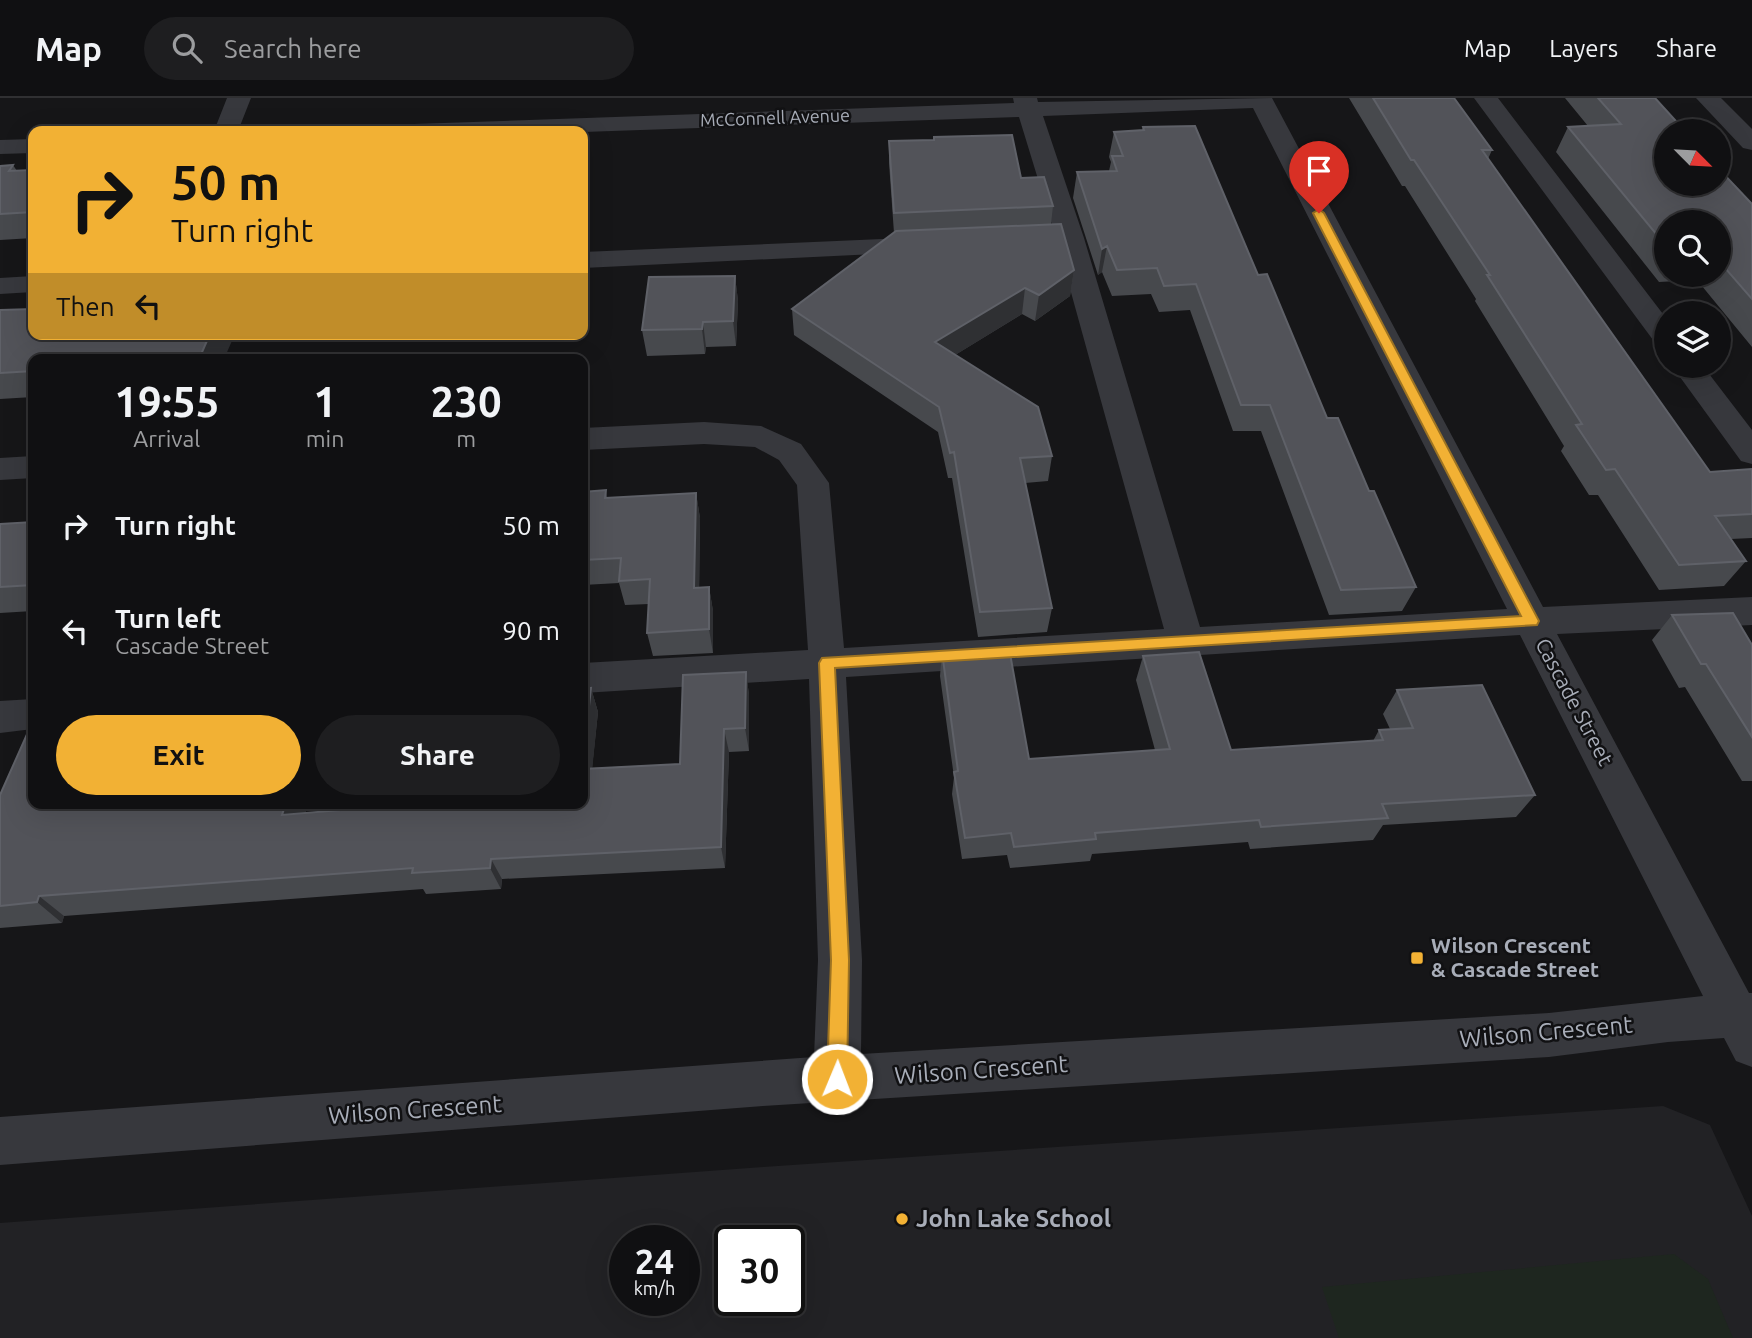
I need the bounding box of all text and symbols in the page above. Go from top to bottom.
search box [144,17,634,80]
icon: search [168,29,206,67]
text: Map [35,30,102,67]
text: Search here [224,34,362,63]
text: Map [1464,35,1511,62]
text: Layers [1549,35,1618,62]
text: Share [1656,35,1717,62]
street label: McConnell Avenue [700,104,850,130]
north arrow [1654,119,1731,196]
map controls [1654,119,1731,378]
pin [1289,141,1349,213]
icon: arrive [1300,152,1338,190]
icon: right [56,154,147,245]
text: 50 m [171,154,280,209]
button: search [1654,210,1731,287]
text: Turn right [171,212,313,248]
icon: left [129,287,167,325]
text: Then [56,292,115,321]
button: layers [1654,301,1731,378]
text: 19:55 [114,378,219,425]
text: 1 [313,378,337,425]
text: 230 [431,378,502,425]
text: Arrival [133,426,200,451]
text: min [306,426,344,451]
text: m [456,426,476,451]
icon: right [56,507,94,545]
text: Turn right [115,511,236,540]
text: 50 m [502,511,560,540]
text: Turn left [115,604,221,633]
icon: left [56,612,94,650]
text: 90 m [502,616,560,645]
text: Cascade Street [115,633,269,658]
street label: Cascade Street [1531,634,1618,769]
button: Exit [56,715,301,795]
button: Share [315,715,560,795]
place label: Wilson Crescent & Cascade Street [1431,933,1599,981]
marker: Wilson Crescent & Cascade Street [1409,950,1425,966]
street label: Wilson Crescent [1458,1010,1634,1053]
position arrow [800,1042,874,1116]
street label: Wilson Crescent [894,1050,1069,1089]
street label: Wilson Crescent [328,1090,503,1129]
place label: John Lake School [916,1205,1111,1232]
marker: John Lake School [894,1211,910,1227]
speed limit sign: 30 [714,1225,805,1316]
text: 24 [635,1241,674,1281]
text: km/h [634,1278,675,1298]

